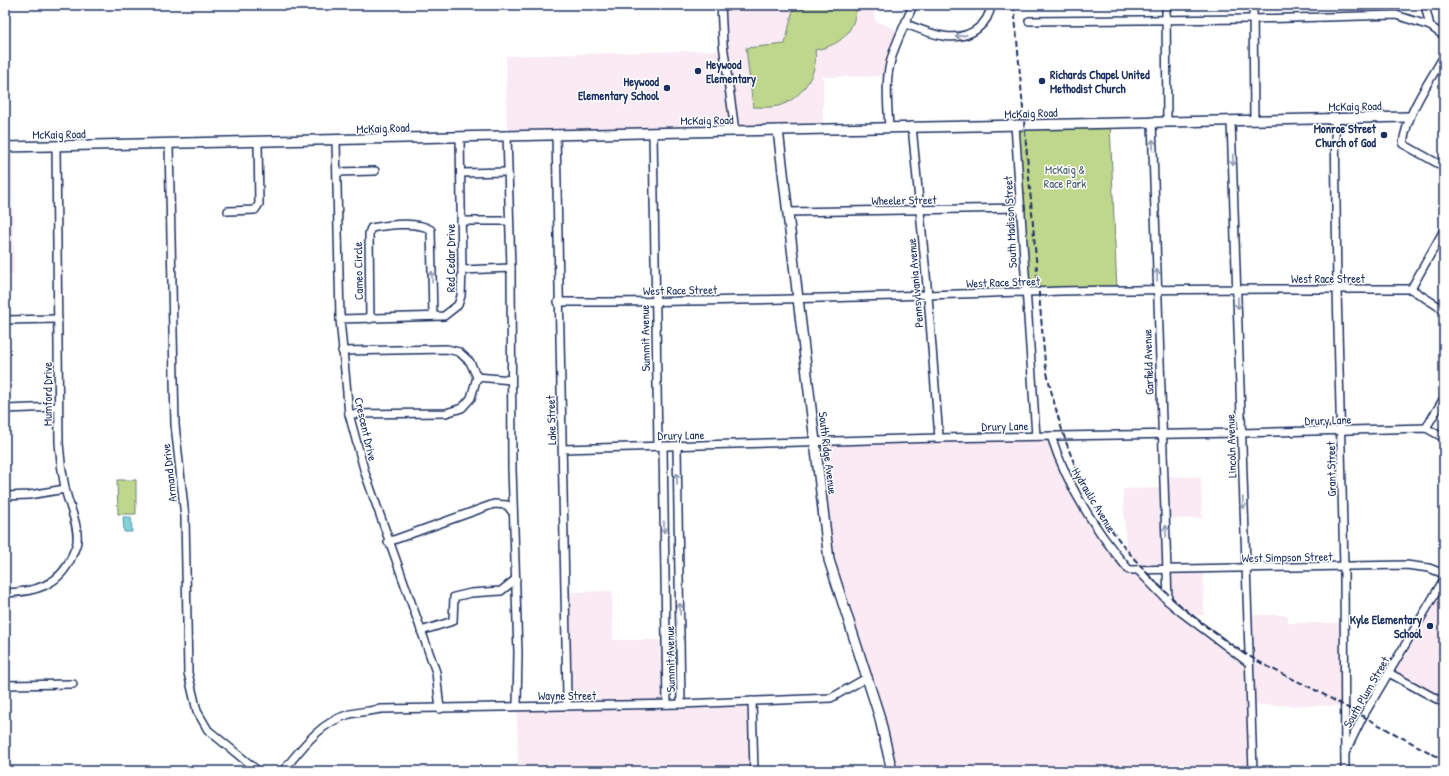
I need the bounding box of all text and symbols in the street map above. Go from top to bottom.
one-way arrow [955,32,968,40]
place label: Heywood Elementary [706,56,756,88]
marker: Heywood Elementary [693,66,703,76]
place label: Richards Chapel United Methodist Church [1050,66,1150,97]
place label: Heywood Elementary School [578,73,660,105]
marker: Richards Chapel United Methodist Church [1037,76,1047,86]
marker: Heywood Elementary School [662,83,672,93]
street label: McKaig Road [1328,97,1382,115]
street label: McKaig Road [1004,104,1058,122]
street label: McKaig Road [680,111,734,129]
street label: McKaig Road [356,119,410,137]
place label: Monroe Street Church of God [1314,120,1377,151]
street label: McKaig Road [32,125,86,143]
marker: Monroe Street Church of God [1379,130,1389,140]
one-way arrow [1149,139,1156,152]
one-way arrow [1229,153,1237,166]
park label: McKaig & Race Park [1044,161,1086,192]
street label: South Madison Street [999,175,1021,268]
street label: Wheeler Street [871,191,938,209]
street label: Red Cedar Drive [442,224,459,292]
street label: Pennsylvania Avenue [903,237,927,328]
street label: Cameo Circle [349,241,367,300]
one-way arrow [1153,269,1160,282]
street label: West Race Street [1291,270,1366,287]
one-way arrow [428,271,436,284]
street label: West Race Street [966,272,1041,292]
street label: West Race Street [643,281,718,299]
one-way arrow [1234,296,1242,309]
street label: Summit Avenue [636,304,654,371]
street label: Garfield Avenue [1138,329,1158,395]
street label: Mumford Drive [39,362,56,426]
street label: Lake Street [542,394,560,445]
street label: Crescent Drive [350,395,382,463]
street label: South Ridge Avenue [814,411,842,496]
street label: Drury Lane [1304,411,1352,429]
street label: Lincoln Avenue [1221,414,1241,478]
street label: Drury Lane [981,417,1029,435]
street label: Drury Lane [657,426,705,444]
street label: Grant Street [1322,440,1340,497]
street label: Armand Drive [157,443,181,503]
street label: Hydraulic Avenue [1068,464,1120,536]
one-way arrow [673,473,681,486]
one-way arrow [1240,496,1247,509]
one-way arrow [661,520,668,533]
one-way arrow [1162,525,1170,538]
street label: West Simpson Street [1241,548,1333,566]
one-way arrow [676,603,683,616]
place label: Kyle Elementary School [1350,611,1423,642]
marker: Kyle Elementary School [1425,621,1435,631]
street label: Summit Avenue [661,625,679,692]
street label: South Plum Street [1339,652,1394,731]
street label: Wayne Street [538,687,597,704]

